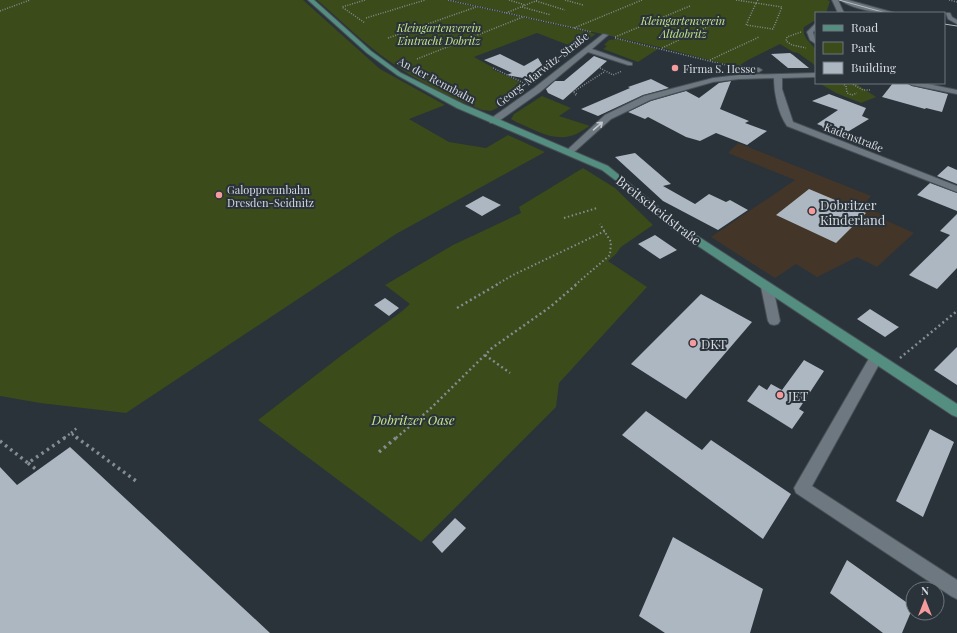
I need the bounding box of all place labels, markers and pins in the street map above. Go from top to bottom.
place label: Firma S. Hesse [683,61,756,76]
marker: Firma S. Hesse [670,63,680,73]
place label: Galopprennbahn Dresden-Seidnitz [227,182,314,210]
marker: Galopprennbahn Dresden-Seidnitz [214,190,224,200]
place label: Dobritzer Kinderland [820,196,886,228]
marker: Dobritzer Kinderland [807,206,817,216]
place label: DKT [701,335,727,352]
marker: DKT [688,338,698,348]
place label: JET [787,387,808,404]
marker: JET [775,390,785,400]

